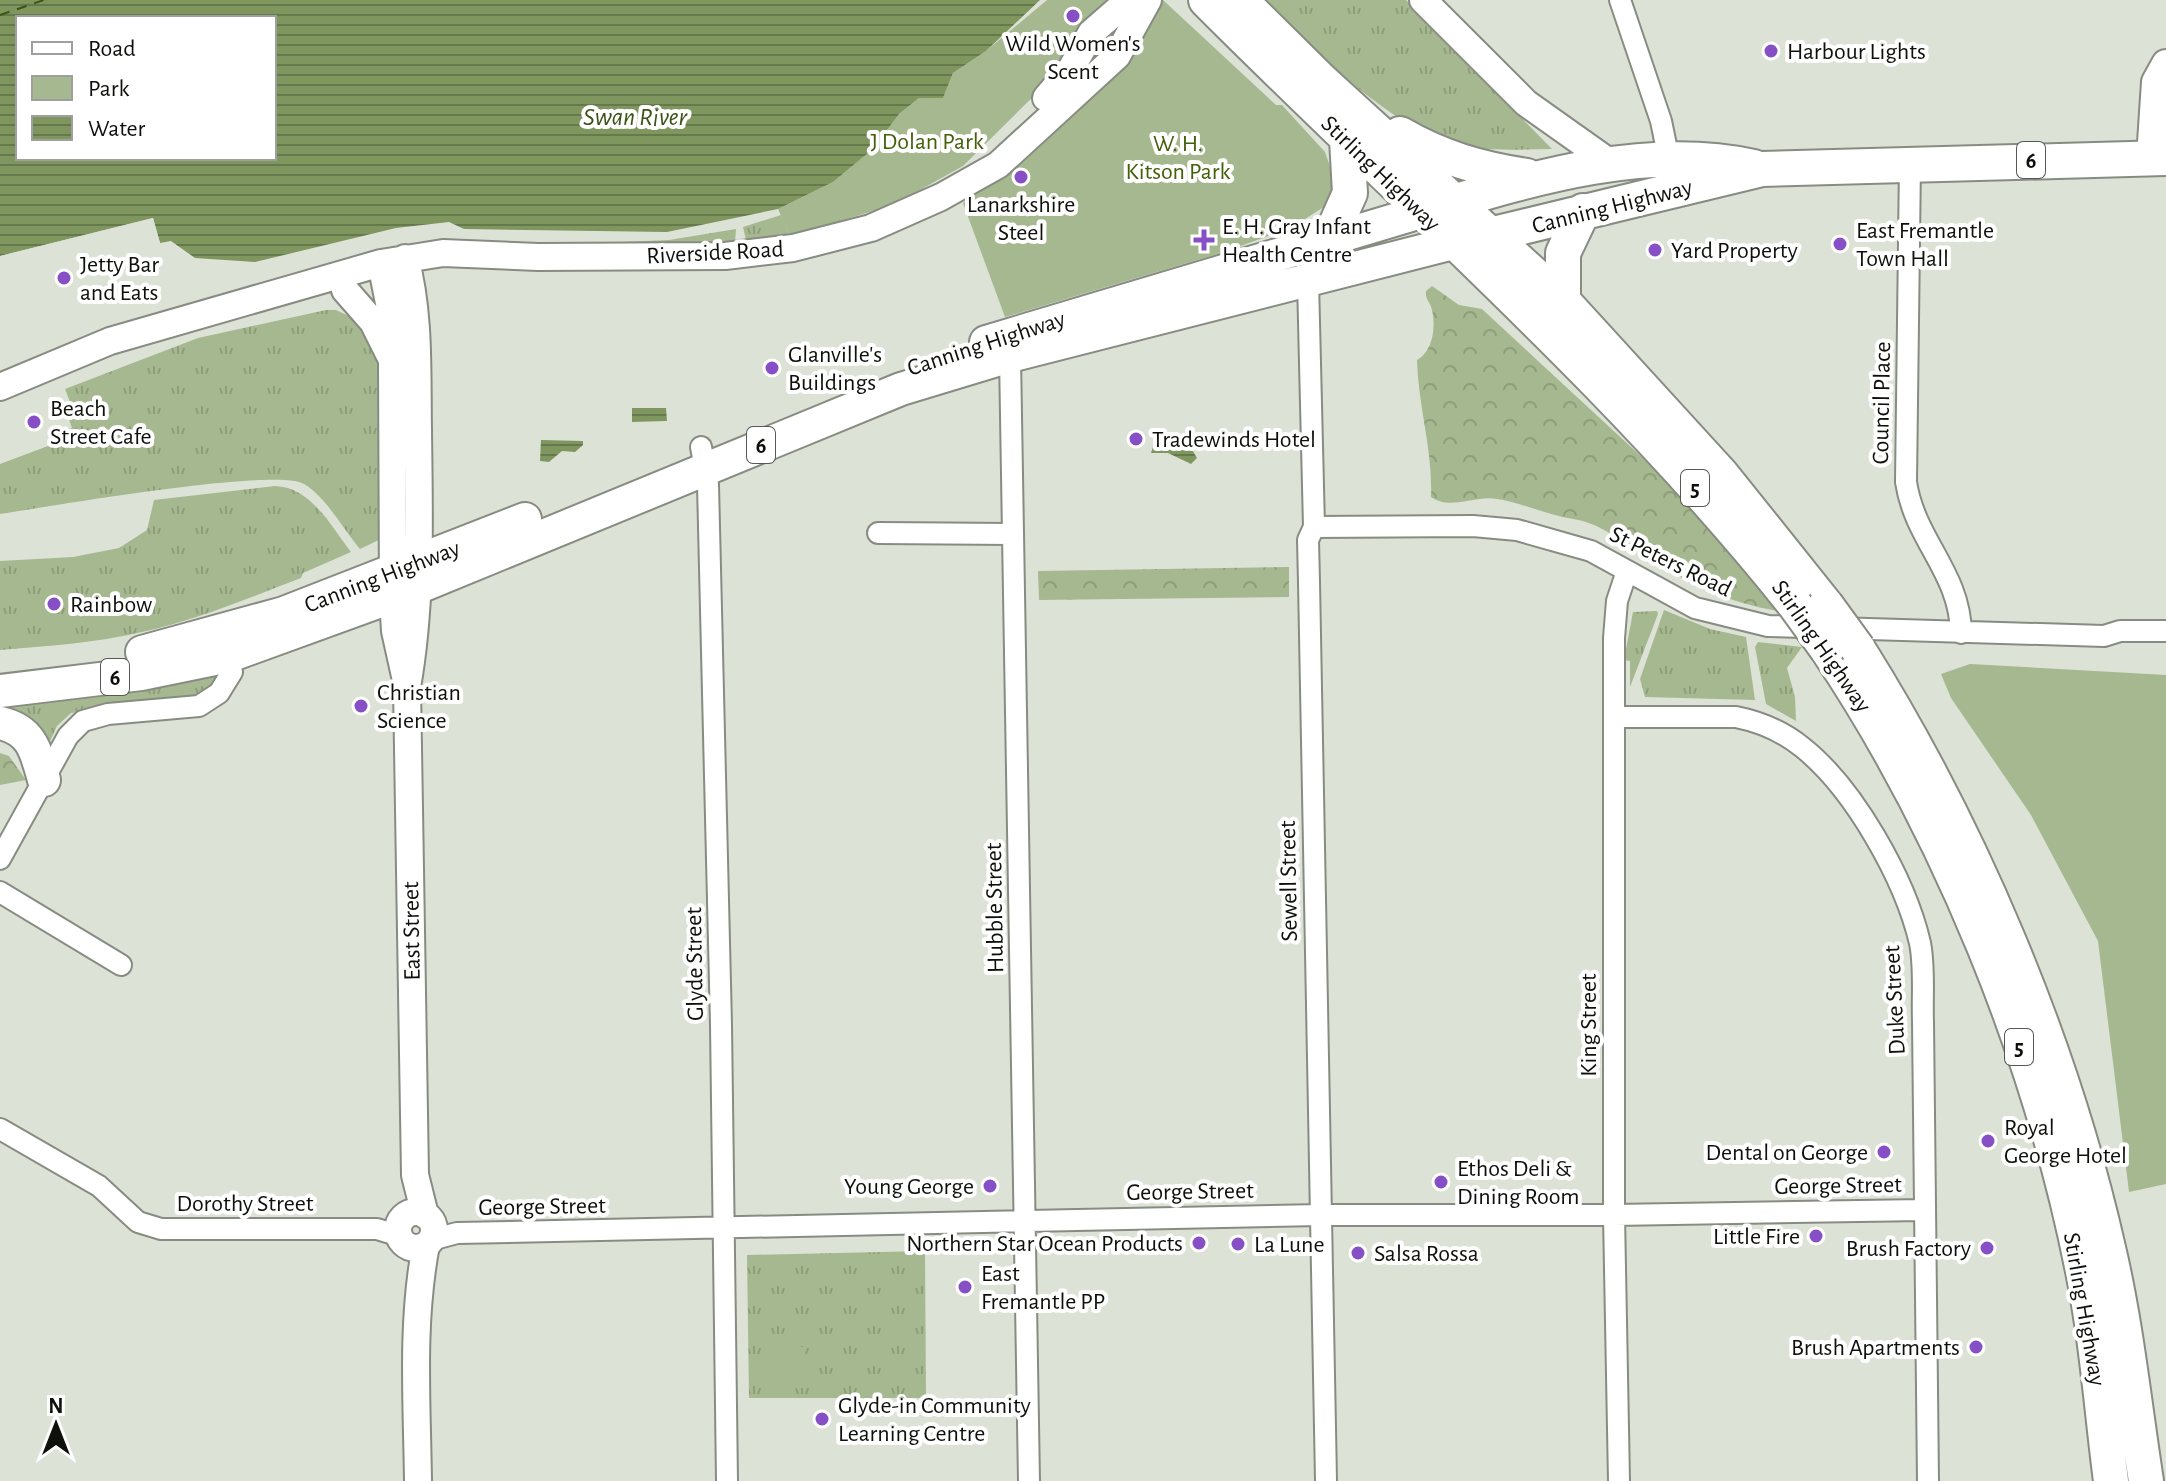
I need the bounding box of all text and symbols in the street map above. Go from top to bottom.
marker: Wild Women's Scent [1064,7,1082,25]
legend [16,16,276,160]
place label: Wild Women's Scent [1005,32,1141,84]
text: Road [88,37,136,61]
place label: Harbour Lights [1787,40,1926,64]
marker: Harbour Lights [1762,42,1780,60]
text: Park [88,77,129,101]
water label: Swan River [583,104,688,130]
street label: Stirling Highway [1316,111,1444,236]
text: Water [88,117,146,141]
park label: J Dolan Park [870,130,984,154]
park label: W. H. Kitson Park [1126,132,1230,184]
road number: 6 [2017,142,2045,178]
marker: Lanarkshire Steel [1012,168,1030,186]
street label: Canning Highway [1530,175,1695,239]
place label: Lanarkshire Steel [967,193,1075,245]
place label: E. H. Gray Infant Health Centre [1222,215,1371,267]
place label: East Fremantle Town Hall [1856,219,1994,271]
marker: E. H. Gray Infant Health Centre [1193,229,1215,251]
marker: East Fremantle Town Hall [1831,235,1849,253]
street label: Riverside Road [646,237,784,269]
place label: Yard Property [1671,239,1798,263]
marker: Yard Property [1646,241,1664,259]
place label: Jetty Bar and Eats [80,253,159,305]
marker: Jetty Bar and Eats [55,269,73,287]
street label: Canning Highway [904,307,1068,381]
street label: Council Place [1869,341,1895,465]
place label: Glanville's Buildings [788,343,882,395]
marker: Glanville's Buildings [763,359,781,377]
place label: Beach Street Cafe [50,397,152,449]
marker: Beach Street Cafe [25,413,43,431]
road number: 6 [747,427,775,463]
place label: Tradewinds Hotel [1152,428,1316,452]
marker: Tradewinds Hotel [1127,430,1145,448]
road number: 5 [1681,470,1709,506]
street label: St Peters Road [1606,522,1735,602]
street label: Canning Highway [301,536,463,618]
street label: Stirling Highway [1767,576,1875,717]
place label: Rainbow [70,593,152,617]
marker: Rainbow [45,595,63,613]
road number: 6 [101,659,129,695]
place label: Christian Science [377,681,461,733]
marker: Christian Science [352,697,370,715]
street label: Sewell Street [1276,820,1302,942]
street label: Hubble Street [982,842,1008,973]
street label: East Street [399,881,425,981]
street label: Glyde Street [682,906,708,1021]
street label: Duke Street [1880,944,1910,1055]
street label: King Street [1577,973,1601,1077]
road number: 5 [2005,1029,2033,1065]
place label: Royal George Hotel [2004,1116,2127,1168]
marker: Royal George Hotel [1979,1132,1997,1150]
place label: Dental on George [1705,1141,1868,1165]
marker: Dental on George [1875,1143,1893,1161]
place label: Ethos Deli & Dining Room [1457,1157,1580,1209]
marker: Ethos Deli & Dining Room [1432,1173,1450,1191]
street label: George Street [1774,1173,1902,1199]
place label: Young George [844,1175,974,1199]
marker: Young George [981,1177,999,1195]
street label: George Street [1126,1179,1254,1205]
street label: Dorothy Street [177,1192,314,1216]
street label: George Street [478,1194,606,1220]
place label: Little Fire [1713,1225,1800,1249]
marker: Little Fire [1807,1227,1825,1245]
street label: Stirling Highway [2059,1231,2109,1388]
place label: Northern Star Ocean Products [906,1232,1183,1256]
place label: La Lune [1254,1233,1324,1257]
marker: Northern Star Ocean Products [1190,1234,1208,1252]
marker: La Lune [1229,1235,1247,1253]
place label: Brush Factory [1846,1237,1971,1261]
marker: Brush Factory [1978,1239,1996,1257]
place label: Salsa Rossa [1374,1242,1479,1266]
marker: Salsa Rossa [1349,1244,1367,1262]
place label: East Fremantle PP [981,1262,1105,1314]
marker: East Fremantle PP [956,1278,974,1296]
place label: Brush Apartments [1791,1336,1960,1360]
marker: Brush Apartments [1967,1338,1985,1356]
north arrow [16,1385,96,1465]
place label: Glyde-in Community Learning Centre [838,1394,1031,1446]
text: N [48,1395,64,1417]
marker: Glyde-in Community Learning Centre [813,1410,831,1428]

